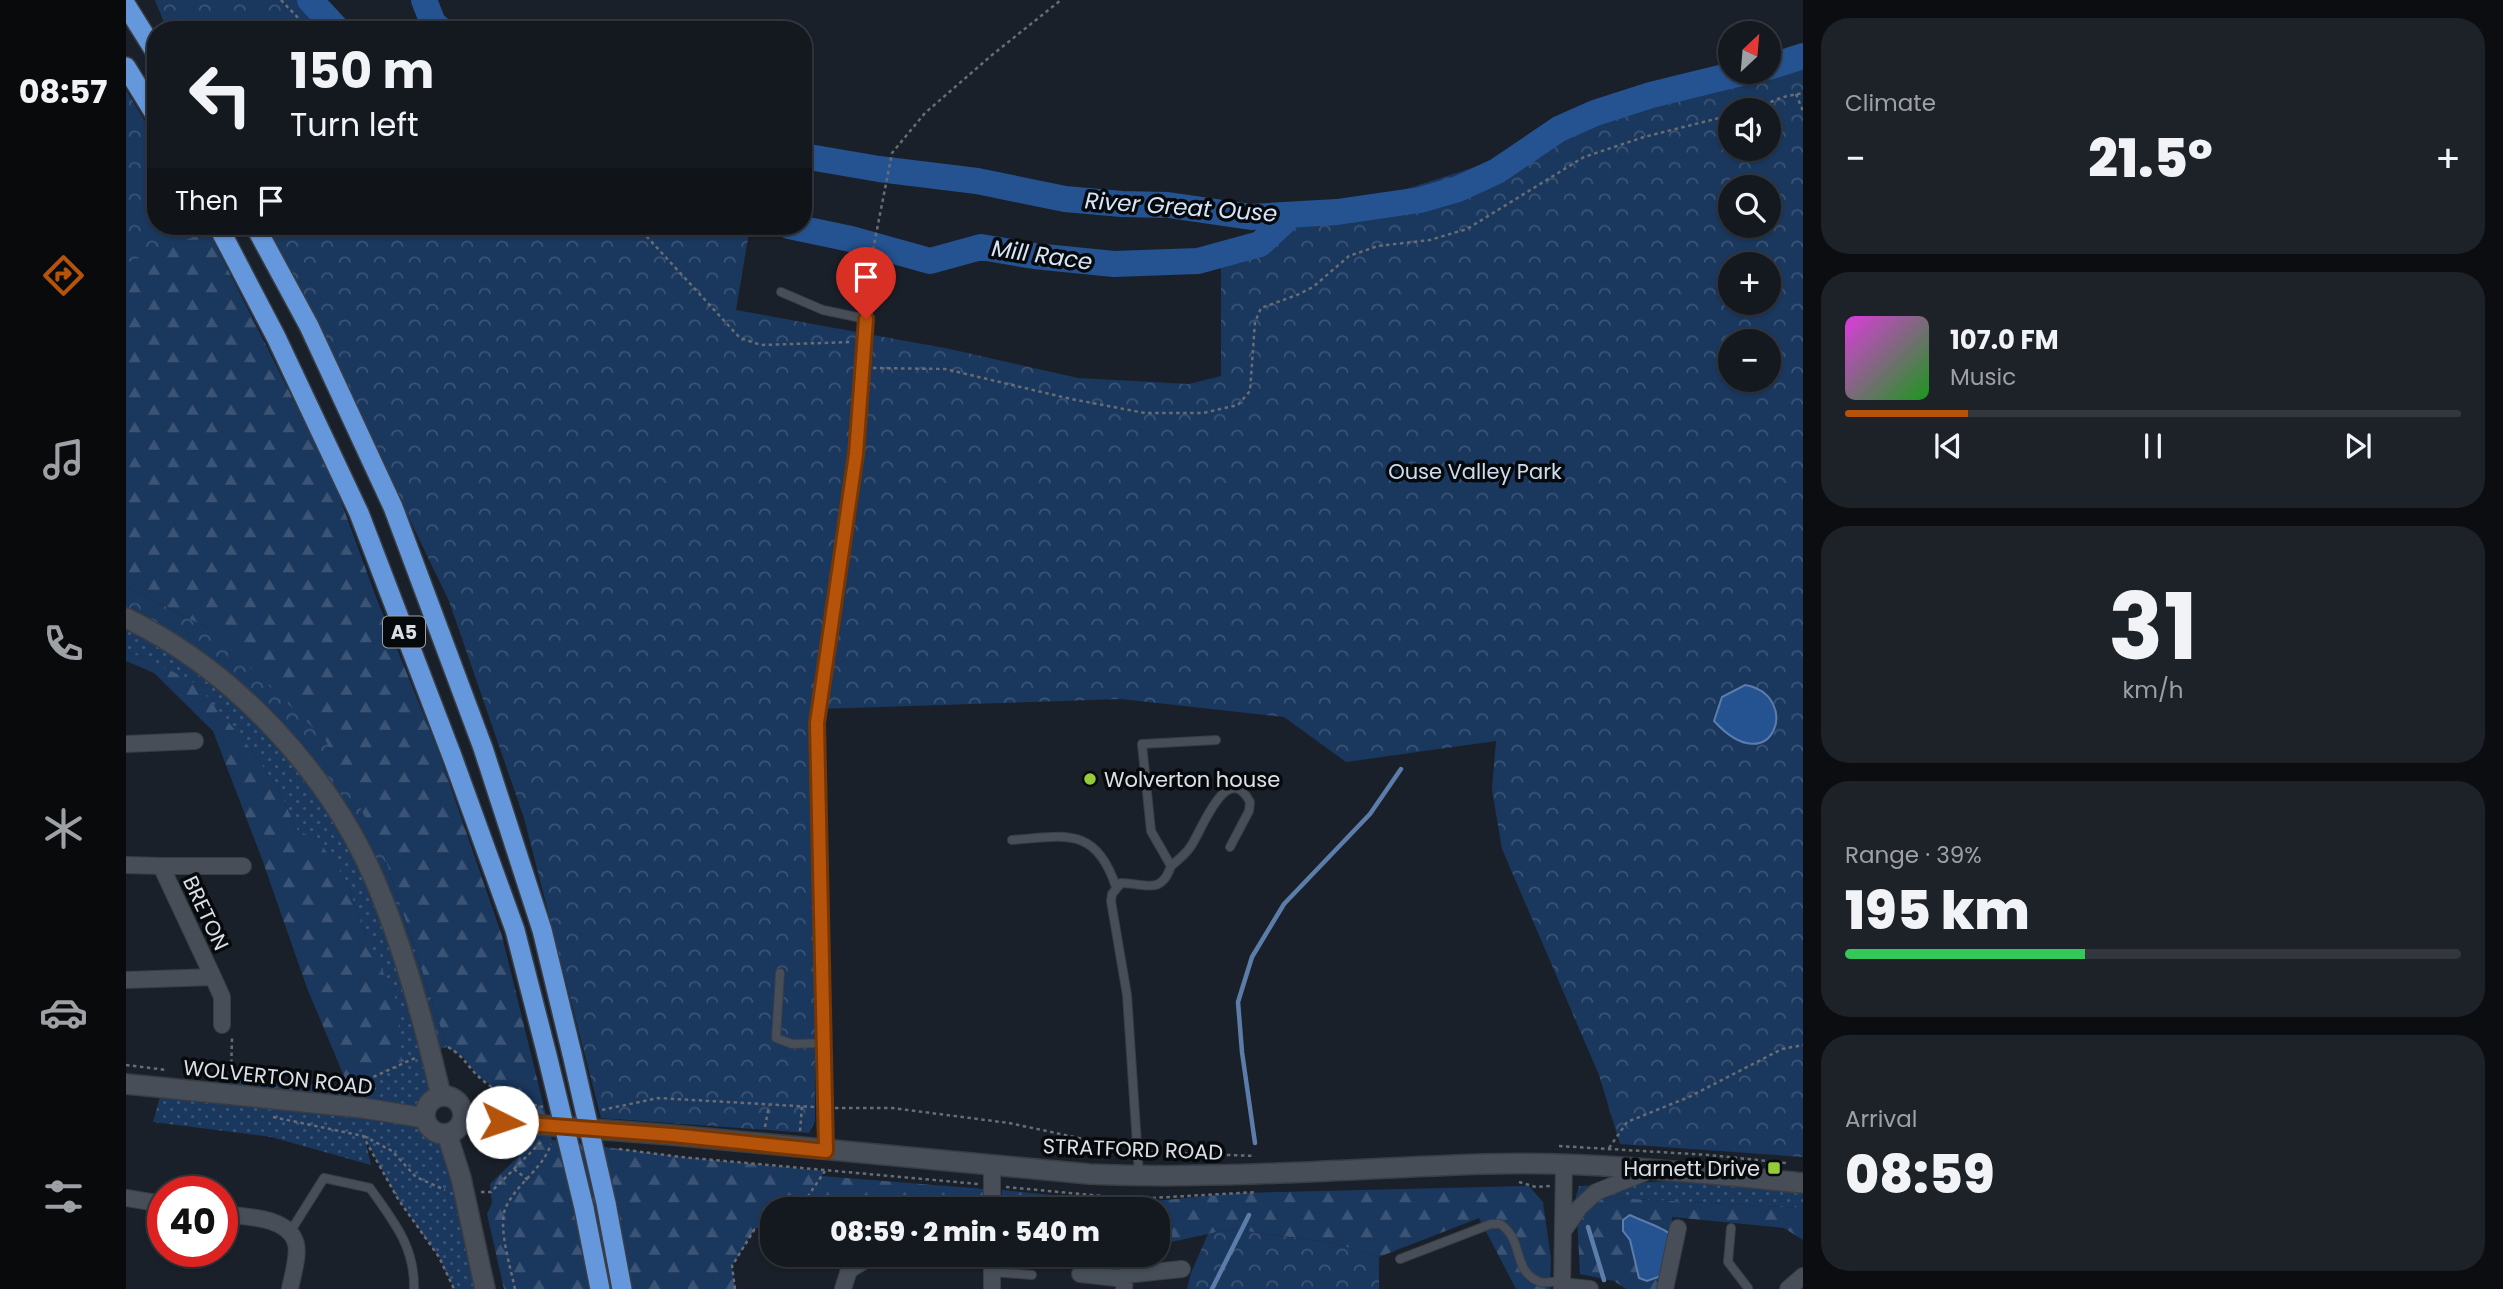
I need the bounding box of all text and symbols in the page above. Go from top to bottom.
north arrow [1718,21,1782,84]
map controls [1718,21,1781,392]
text: 150 m [290,37,435,105]
icon: left [175,49,266,140]
text: 08:57 [19,69,107,114]
text: Climate [1845,87,1936,119]
button: sound [1718,98,1781,161]
text: Turn left [290,102,419,147]
text: 21.5° [2088,122,2213,195]
text: − [1845,132,1866,185]
text: + [2435,132,2461,185]
button: search [1718,175,1781,238]
icon: arrive [252,182,290,220]
text: Then [175,183,238,219]
water label: River Great Ouse [1084,184,1278,230]
water label: Mill Race [990,232,1094,278]
pin [836,247,896,319]
icon: directions [39,251,88,300]
button: + [1718,252,1781,315]
icon: arrive [847,258,885,296]
text: 107.0 FM [1950,322,2059,358]
button: − [1718,329,1781,392]
text: Music [1950,361,2016,393]
icon: previous [1929,427,1967,465]
icon: pause [2134,427,2172,465]
icon: next [2339,427,2377,465]
icon: music [39,435,88,484]
park label: Ouse Valley Park [1388,457,1562,486]
text: 31 [2108,563,2198,691]
road number: A5 [383,617,425,648]
icon: phone [39,619,88,668]
text: km/h [2122,674,2184,706]
place label: Wolverton house [1104,765,1280,794]
marker: Wolverton house [1082,771,1098,787]
icon: climate [39,804,88,853]
text: Range · 39% [1845,839,1982,871]
street label: BRETON [176,871,236,955]
text: 195 km [1845,874,2030,947]
icon: car [39,988,88,1037]
street label: WOLVERTON ROAD [182,1053,374,1101]
position arrow [465,1085,539,1159]
text: Arrival [1845,1103,1917,1135]
street label: STRATFORD ROAD [1042,1131,1224,1167]
text: 08:59 [1845,1138,1994,1211]
place label: Harnett Drive [1623,1154,1760,1183]
marker: Harnett Drive [1766,1160,1782,1176]
icon: filters [39,1172,88,1221]
speed limit sign: 40 [147,1176,238,1267]
text: 08:59 · 2 min · 540 m [830,1214,1100,1250]

